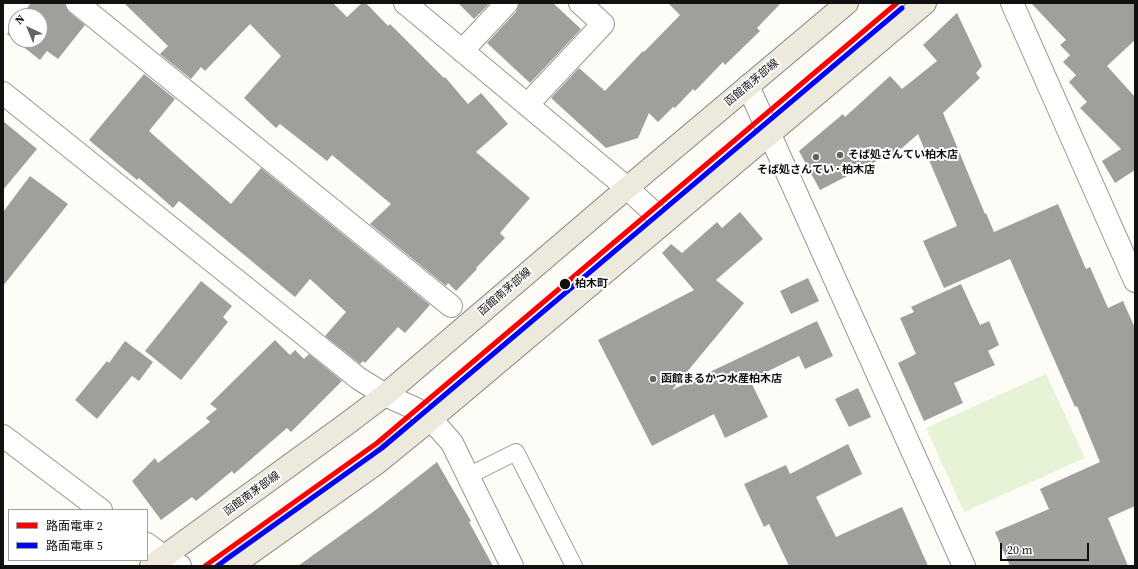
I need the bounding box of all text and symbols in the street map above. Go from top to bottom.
north arrow [8,8,48,48]
text: N [12,12,28,28]
street label: 函館南茅部線 [722,57,782,109]
place label: そば処さんてい柏木店 [848,148,958,162]
marker: そば処さんてい柏木店 [835,150,845,160]
marker: そば処さんてい · 柏木店 [811,152,821,162]
place label: そば処さんてい · 柏木店 [757,163,875,177]
street label: 函館南茅部線 [476,265,534,319]
marker: 柏木町 [558,277,572,291]
place label: 柏木町 [575,277,608,291]
place label: 函館まるかつ水産柏木店 [661,372,782,386]
marker: 函館まるかつ水産柏木店 [648,374,658,384]
street label: 函館南茅部線 [221,469,283,519]
legend [8,509,148,561]
text: 路面電車 2 [46,518,103,534]
scale bar [1002,535,1091,561]
text: 路面電車 5 [46,538,103,554]
text: 20 m [1007,542,1033,558]

